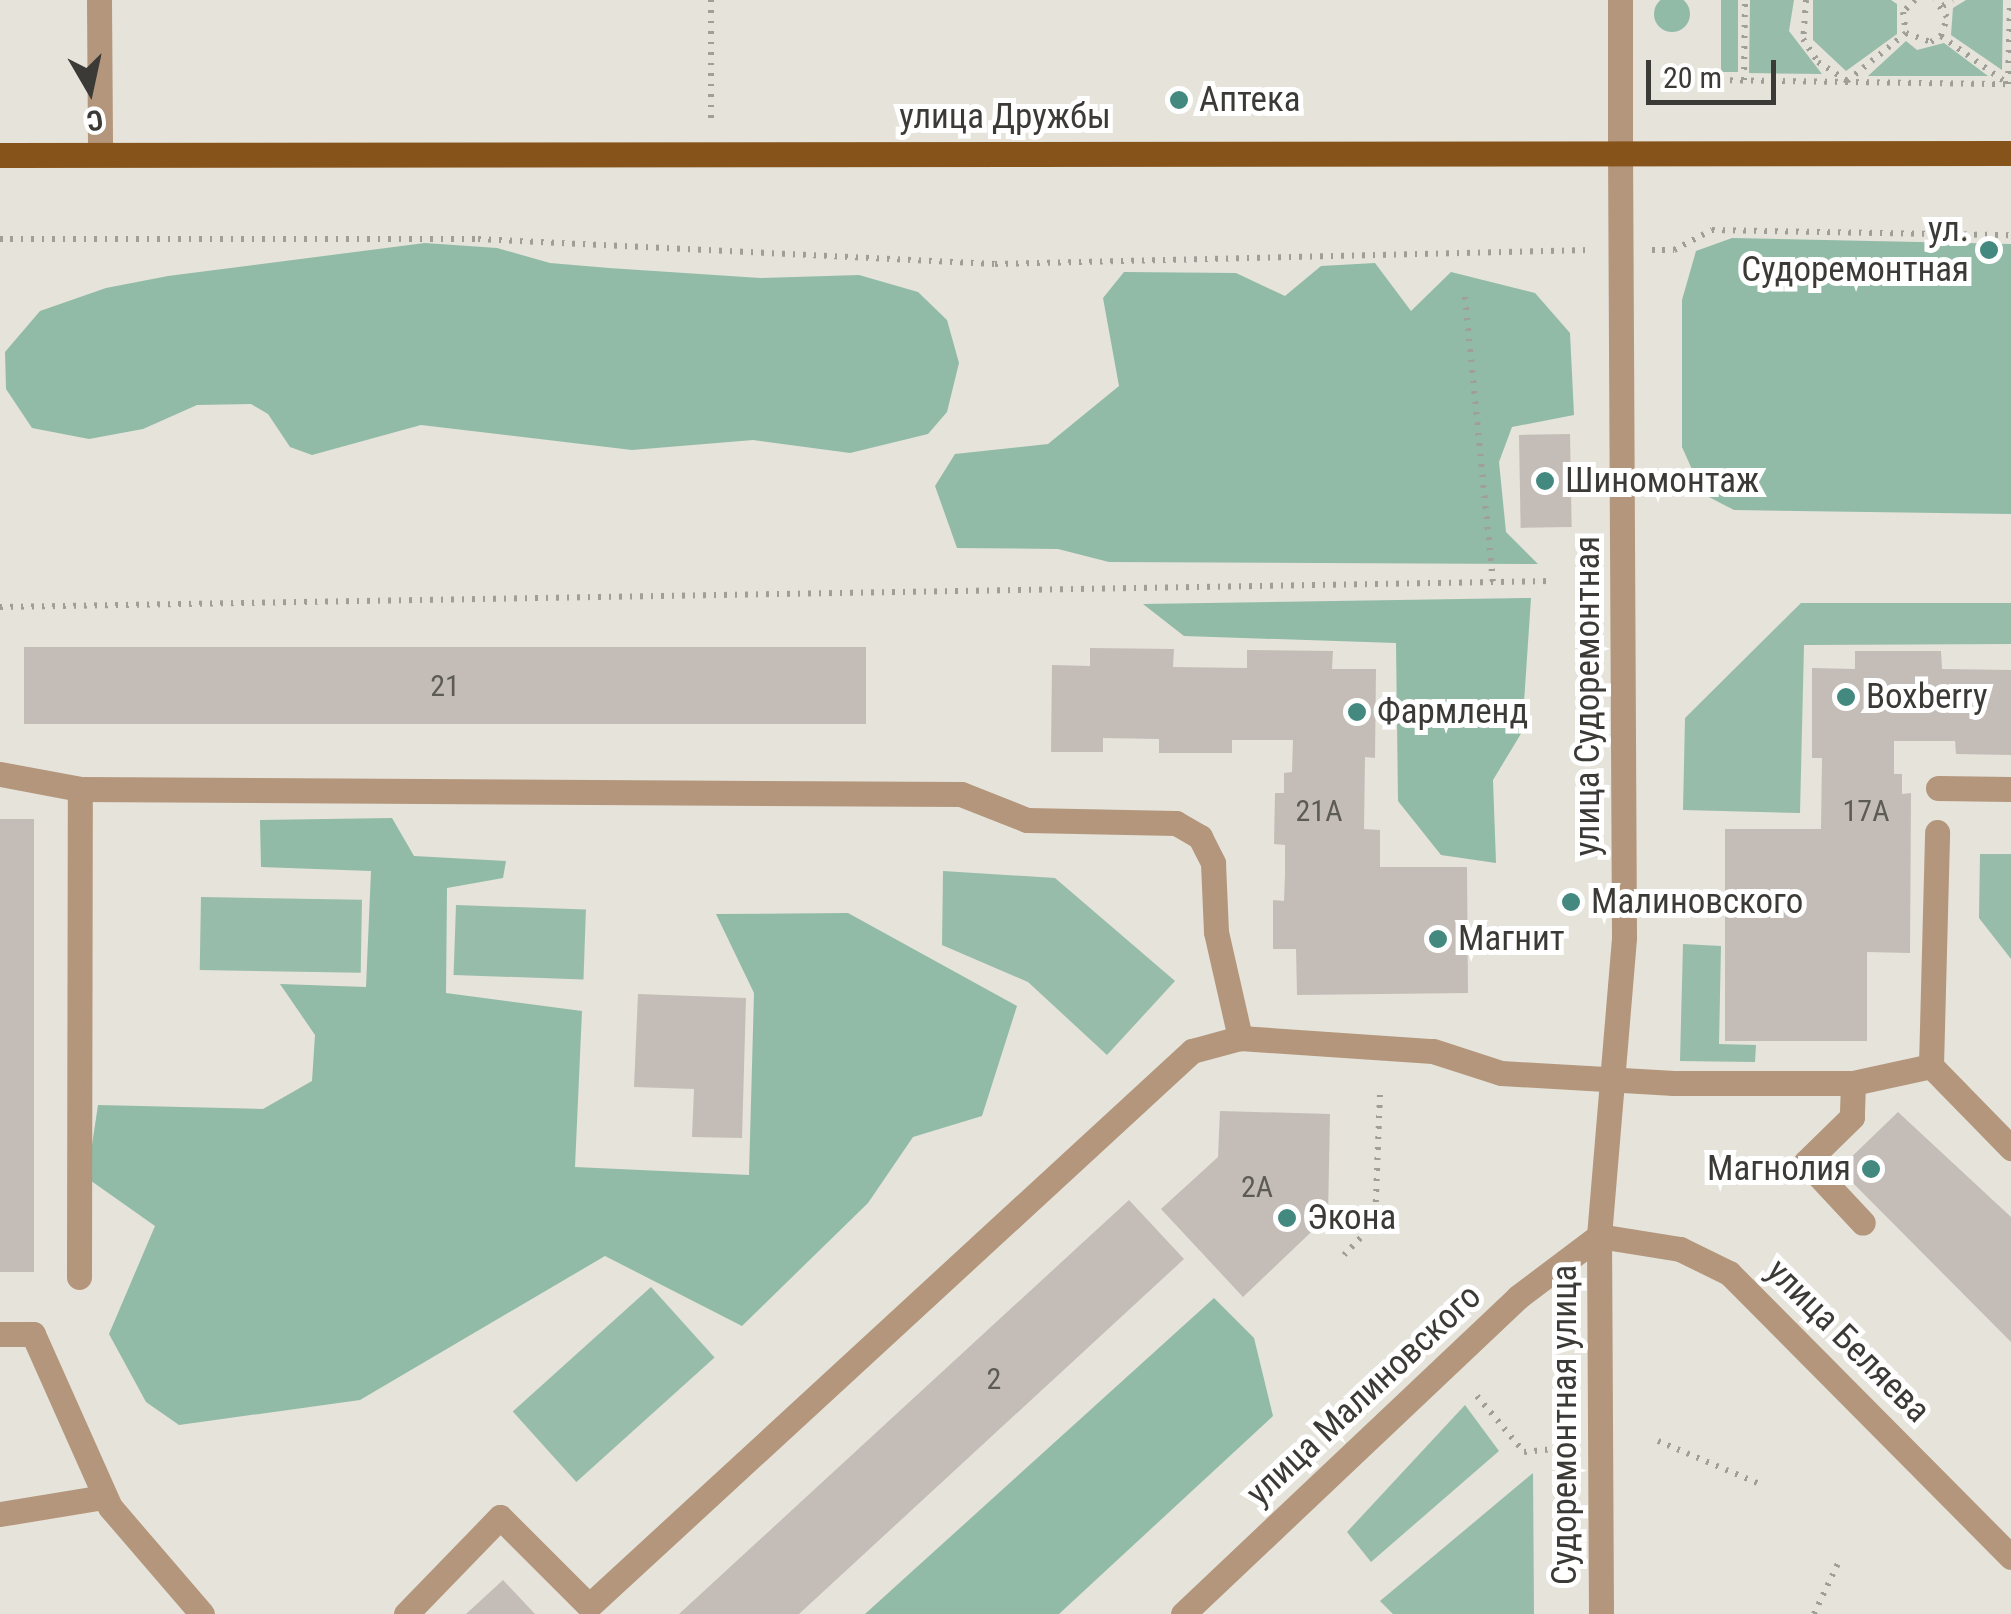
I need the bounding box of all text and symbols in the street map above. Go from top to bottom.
north arrow [40,40,140,140]
scale bar [1651,40,1781,102]
text: 20 m [1663,60,1722,95]
place label: Аптека [1199,79,1301,121]
marker: Аптека [1168,89,1190,111]
street label: улица Дружбы [899,96,1111,138]
text: С [84,103,105,138]
place label: ул. Судоремонтная [1741,209,1969,291]
marker: ул. Судоремонтная [1978,239,2000,261]
place label: Шиномонтаж [1565,460,1759,502]
marker: Шиномонтаж [1534,470,1556,492]
street label: улица Судоремонтная [1567,536,1609,856]
house number: 21 [430,668,460,704]
place label: Boxberry [1866,676,1988,718]
marker: Boxberry [1835,686,1857,708]
place label: Фармленд [1377,691,1528,733]
marker: Фармленд [1346,701,1368,723]
house number: 21А [1296,793,1342,829]
house number: 17А [1843,793,1889,829]
place label: Малиновского [1591,881,1803,923]
marker: Малиновского [1560,891,1582,913]
place label: Магнит [1458,918,1565,960]
marker: Магнит [1427,928,1449,950]
place label: Магнолия [1707,1148,1851,1190]
marker: Магнолия [1860,1158,1882,1180]
house number: 2А [1241,1169,1273,1205]
place label: Экона [1307,1197,1396,1239]
marker: Экона [1276,1207,1298,1229]
street label: улица Беляева [1758,1251,1938,1431]
street label: Судоремонтная улица [1544,1265,1586,1585]
street label: улица Малиновского [1238,1276,1490,1514]
house number: 2 [987,1361,1001,1397]

